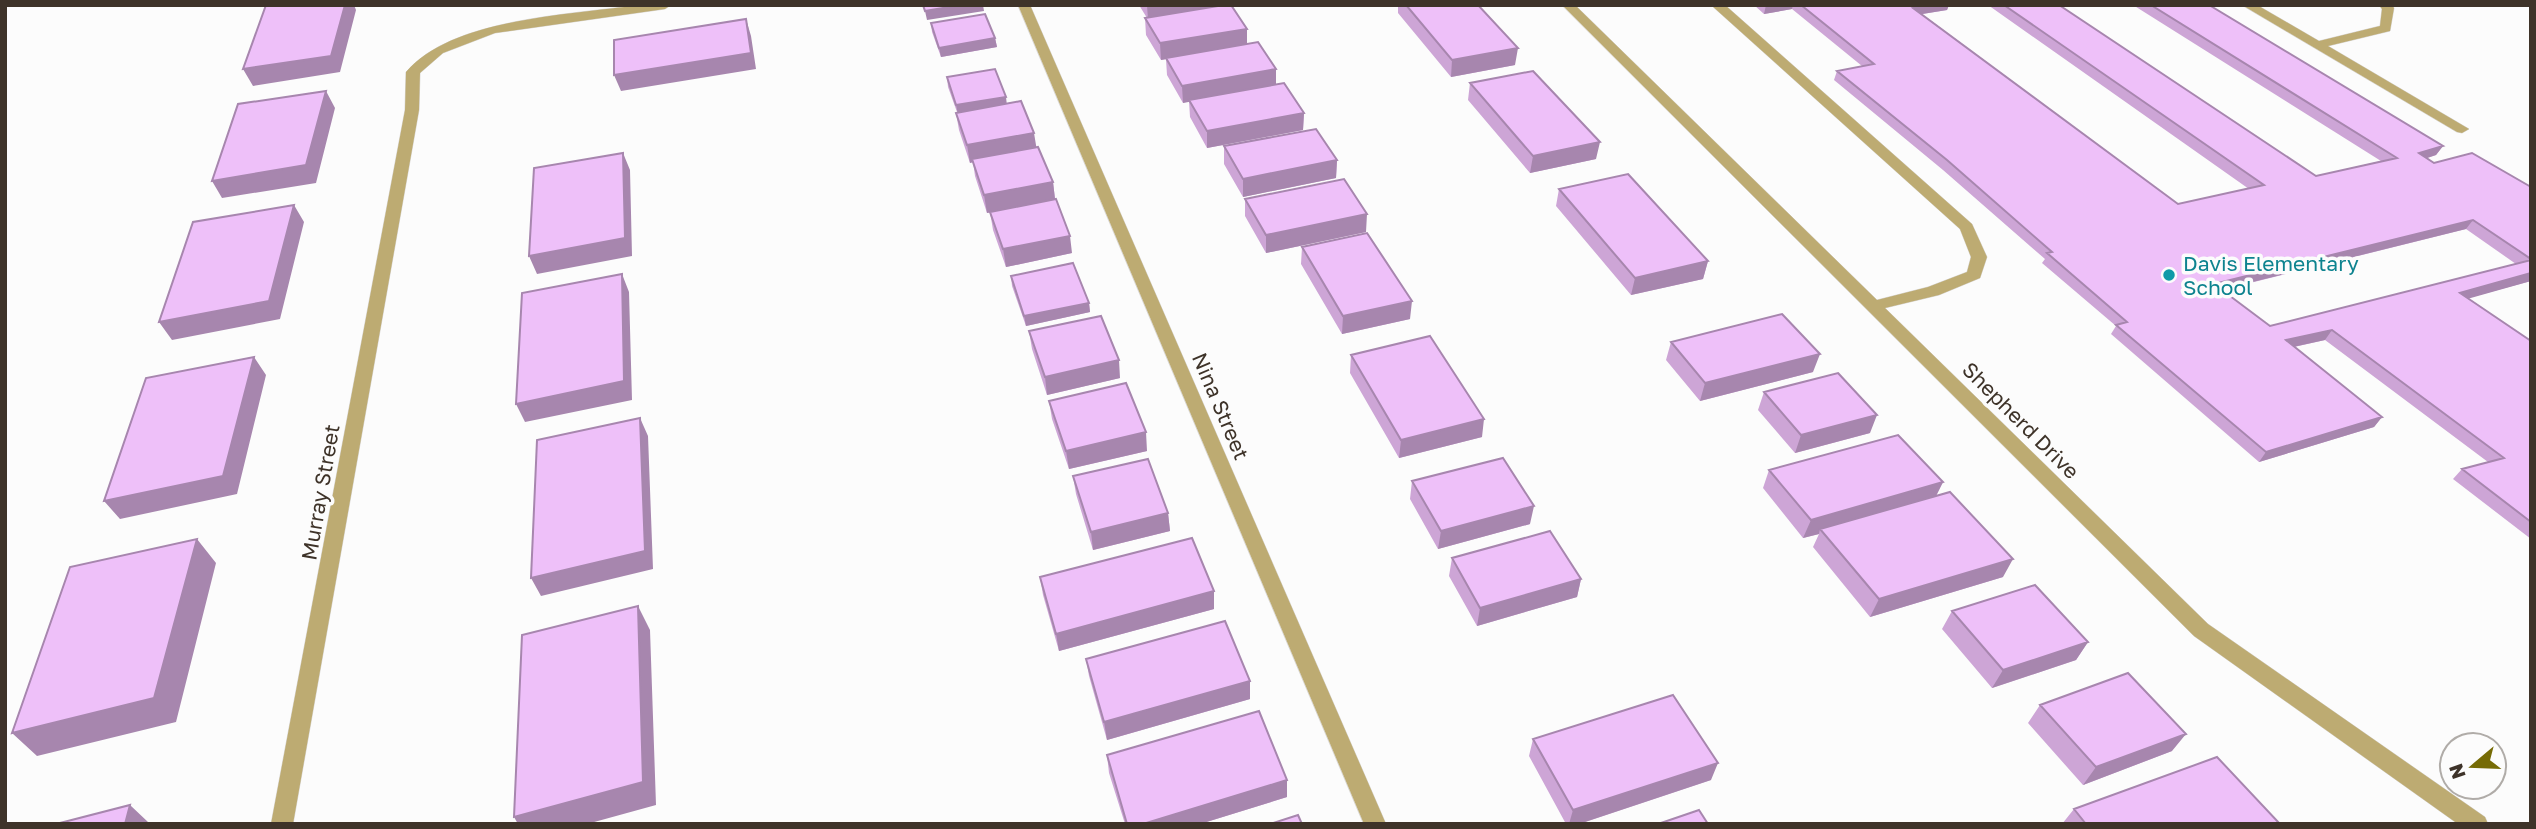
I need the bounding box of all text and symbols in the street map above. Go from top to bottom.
place label: Davis Elementary School [2183,250,2359,300]
marker: Davis Elementary School [2161,267,2177,283]
street label: Nina Street [1187,349,1255,463]
street label: Shepherd Drive [1957,356,2085,484]
street label: Murray Street [295,422,345,562]
north arrow [2438,731,2508,801]
text: N [2443,761,2470,782]

